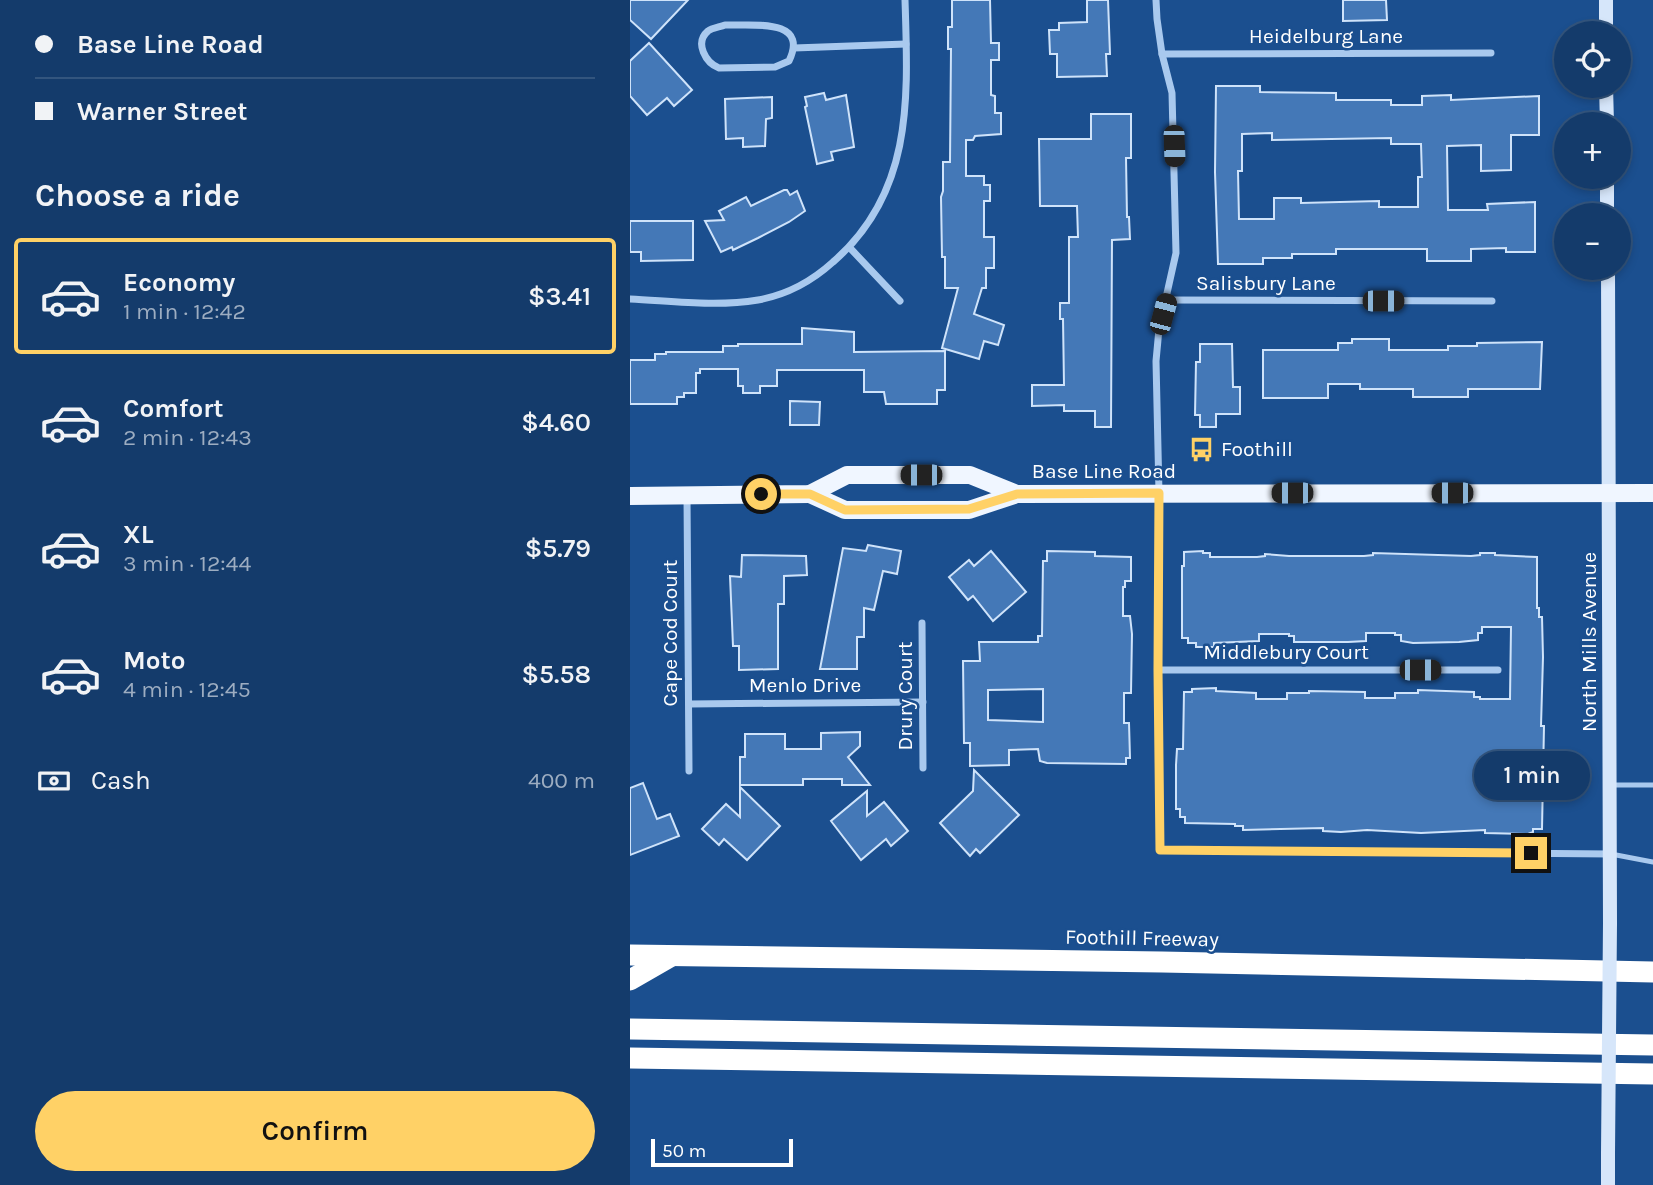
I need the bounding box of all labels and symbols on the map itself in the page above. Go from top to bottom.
street label: Heidelburg Lane [1249,24,1403,48]
car [1163,125,1186,167]
street label: Salisbury Lane [1196,271,1336,295]
car [1148,291,1179,337]
car [1363,291,1405,312]
bus stop icon: Foothill [1187,435,1215,463]
place label: Foothill [1221,437,1293,461]
street label: Base Line Road [1032,459,1176,483]
car [901,465,943,486]
route start [745,478,777,510]
car [1272,483,1314,504]
car [1432,483,1474,504]
street label: North Mills Avenue [1577,552,1601,732]
street label: Cape Cod Court [658,559,682,706]
street label: Middlebury Court [1203,640,1369,664]
street label: Drury Court [893,641,917,751]
car [1400,660,1442,681]
street label: Menlo Drive [749,673,861,697]
callout: 1 min [1473,752,1589,800]
route end [1515,837,1547,869]
street label: Foothill Freeway [1065,925,1219,951]
scale bar [651,1136,793,1168]

